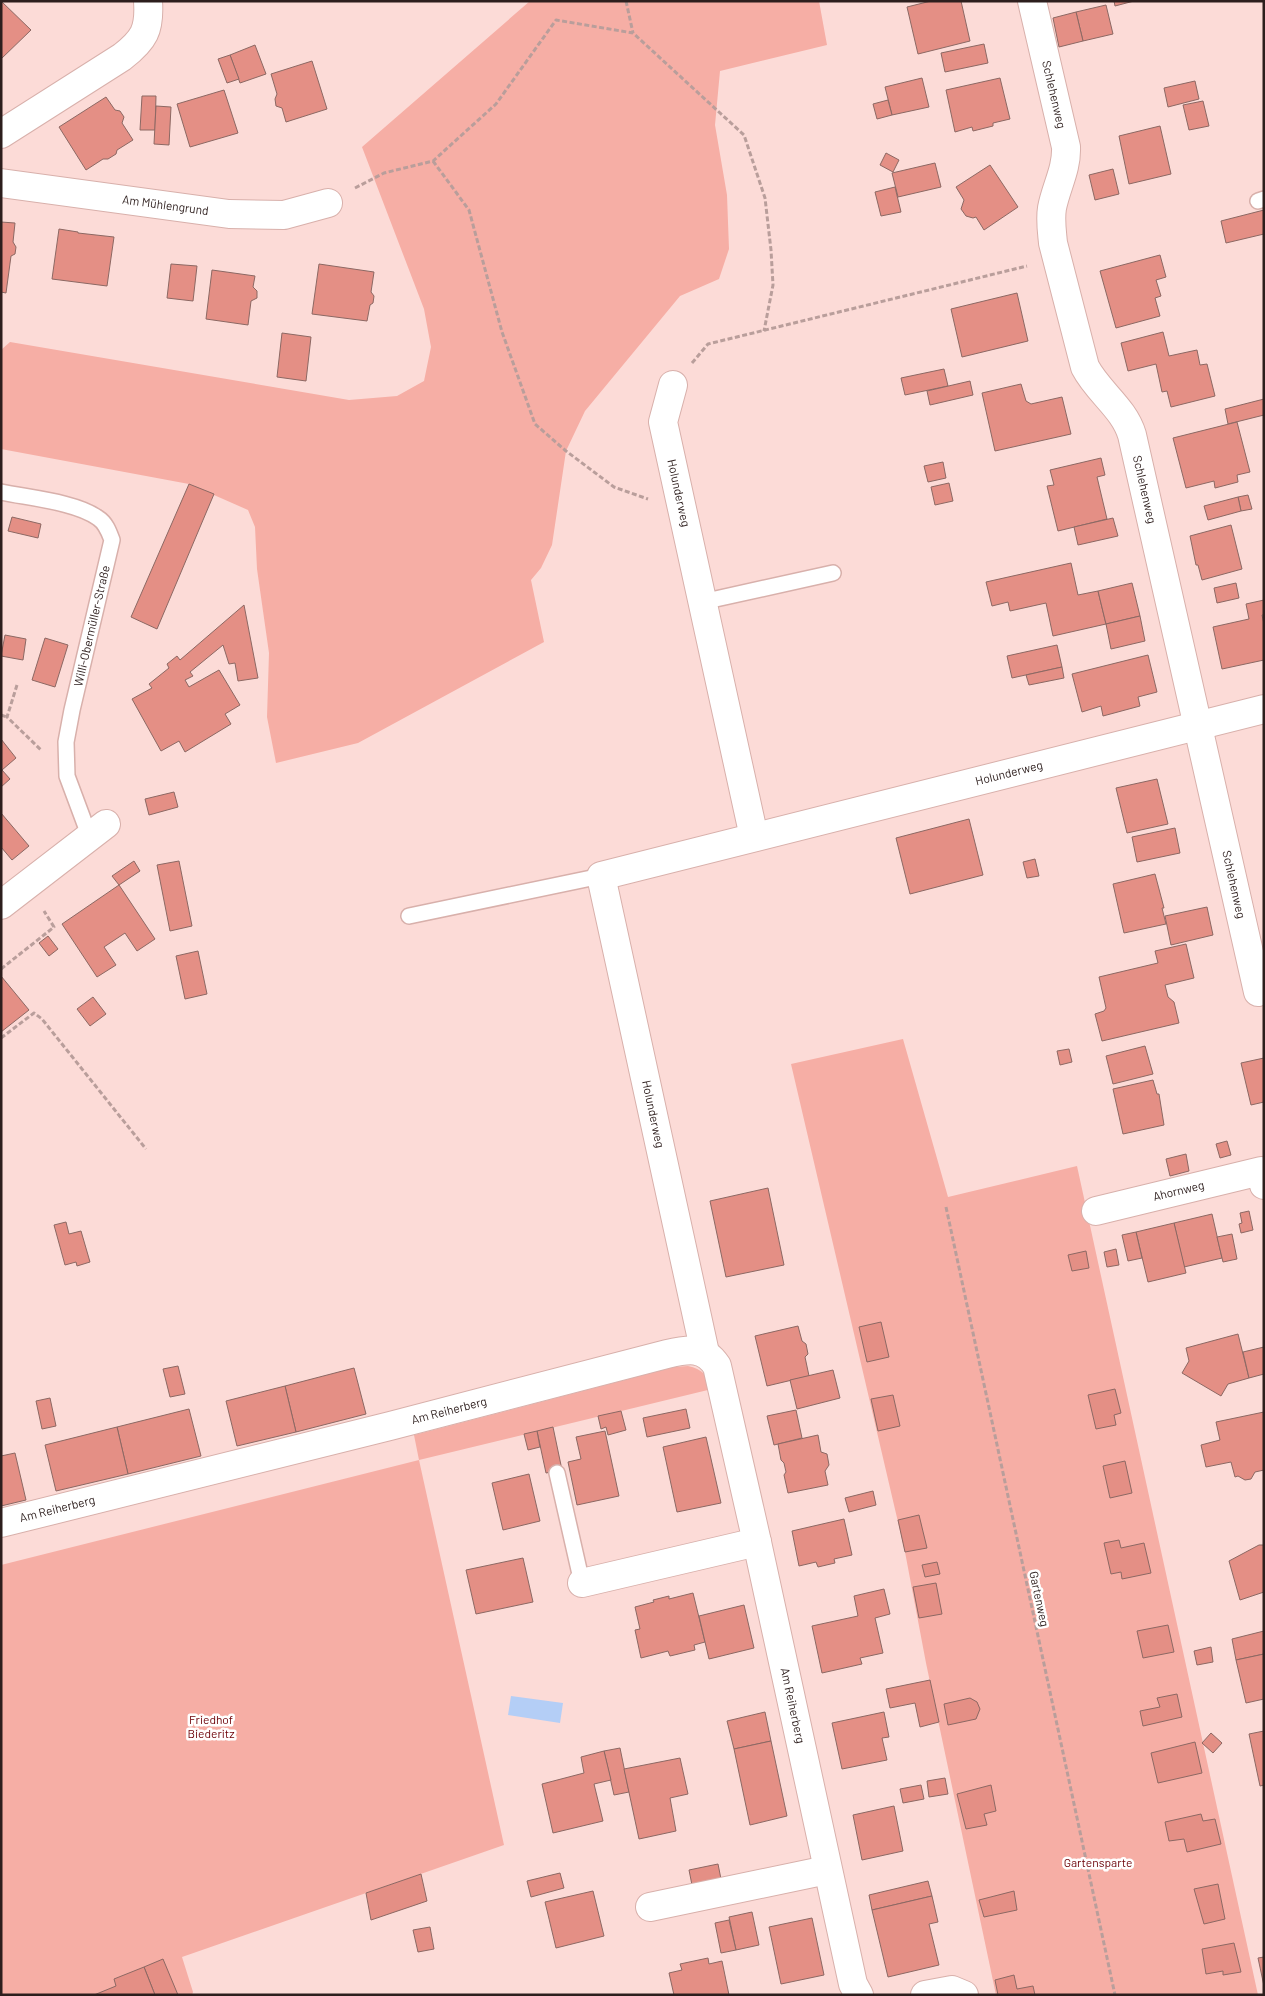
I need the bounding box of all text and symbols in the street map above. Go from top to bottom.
street label: Schlehenweg [1040,59,1069,130]
street label: Am Mühlengrund [122,192,210,217]
street label: Schlehenweg [1131,454,1160,525]
street label: Holunderweg [665,458,694,528]
street label: Willi-Obermüller-Straße [70,564,112,688]
street label: Holunderweg [974,757,1044,787]
street label: Schlehenweg [1220,849,1249,920]
street label: Holunderweg [640,1079,668,1149]
street label: Ahornweg [1151,1177,1205,1203]
street label: Am Reiherberg [410,1393,488,1426]
street label: Am Reiherberg [18,1492,96,1524]
street label: Gartenweg [1027,1570,1053,1628]
street label: Am Reiherberg [778,1666,809,1744]
park label: Friedhof Biederitz [187,1712,235,1740]
park label: Gartensparte [1064,1855,1132,1869]

